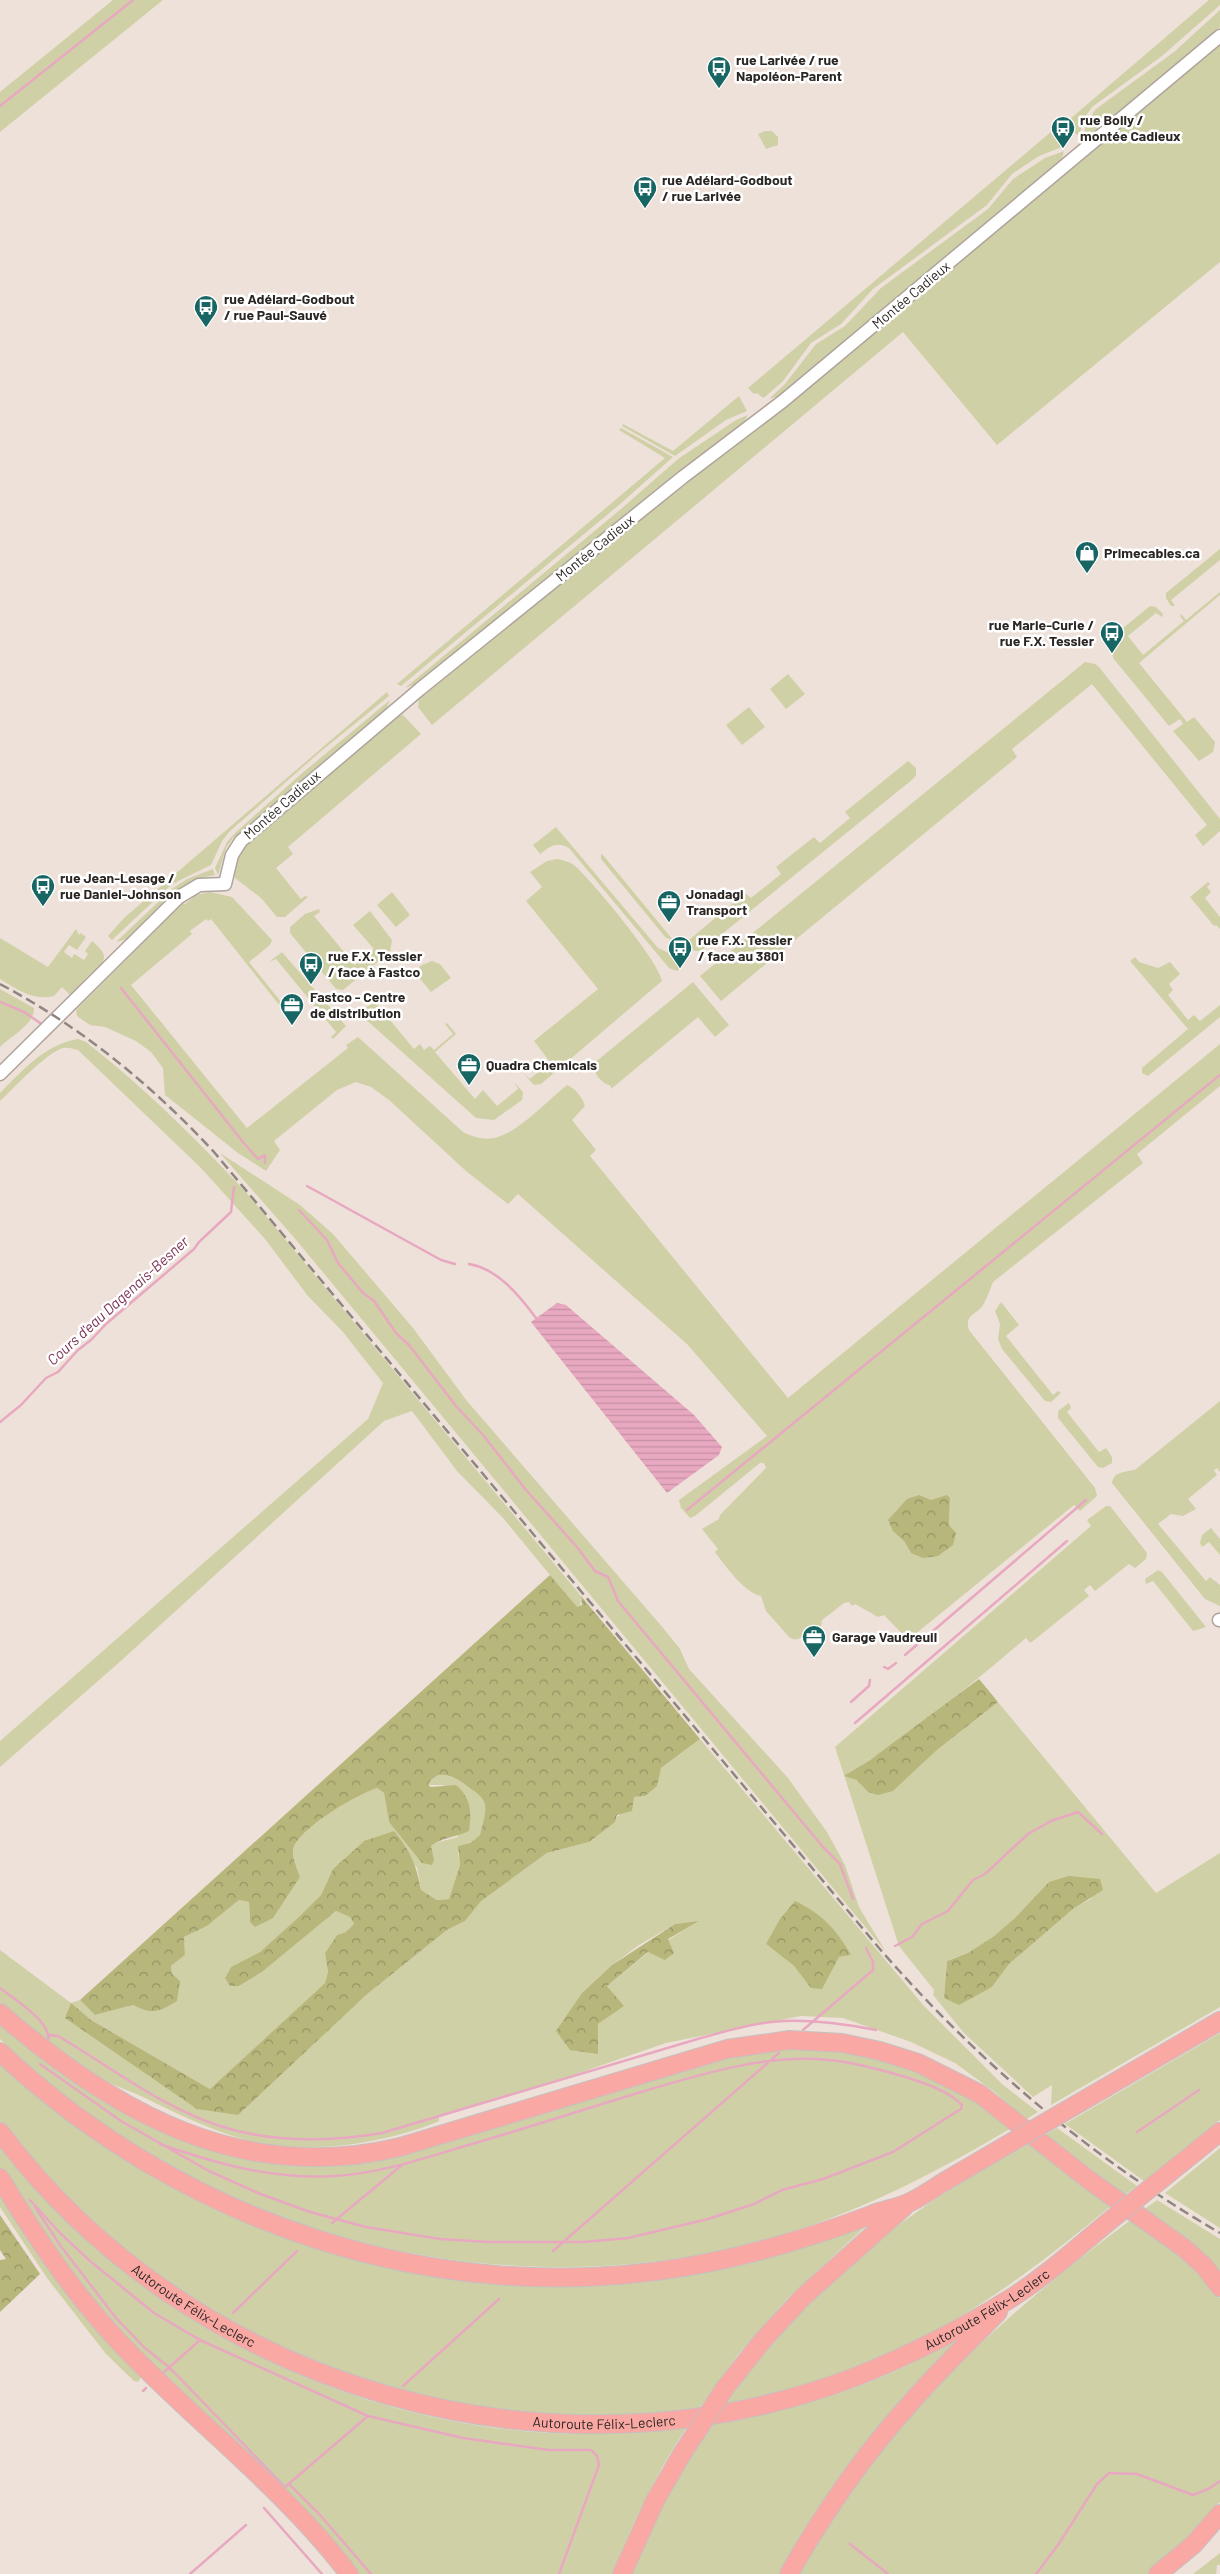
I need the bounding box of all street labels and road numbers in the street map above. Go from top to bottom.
street label: Montée Cadieux [868,257,953,332]
street label: Montée Cadieux [552,511,638,584]
street label: Montée Cadieux [240,766,324,843]
street label: Autoroute Félix-Leclerc [128,2260,258,2351]
street label: Autoroute Félix-Leclerc [921,2265,1053,2353]
street label: Autoroute Félix-Leclerc [532,2411,676,2432]

